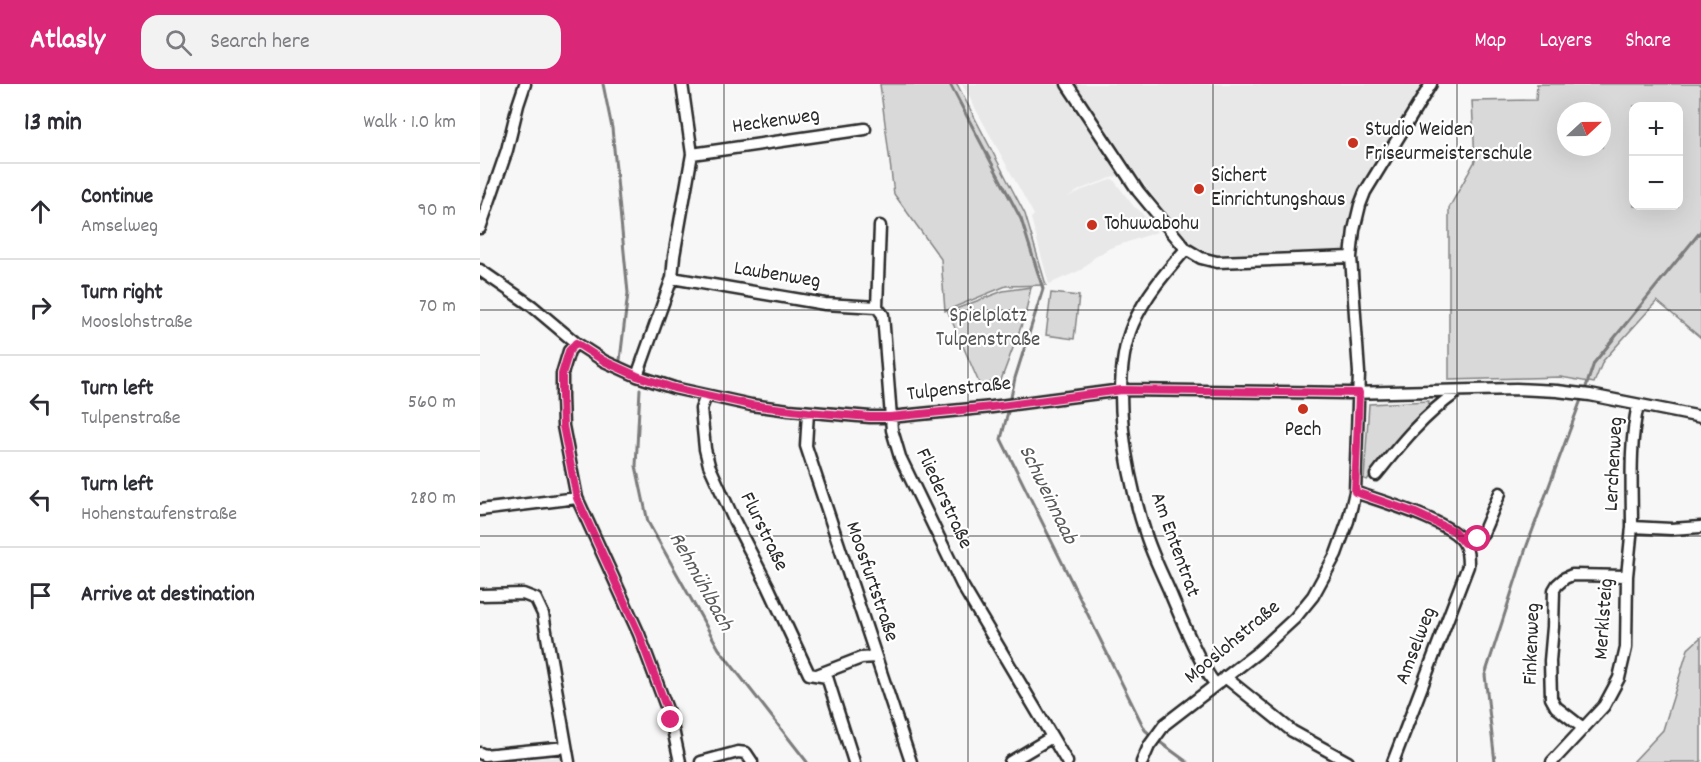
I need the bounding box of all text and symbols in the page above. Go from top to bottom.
search box [141,15,561,69]
text: Atlasly [30,22,105,62]
icon: search [162,26,195,59]
text: Search here [210,27,310,58]
text: Map [1475,27,1506,57]
text: Layers [1539,27,1592,57]
text: Share [1625,27,1671,57]
street label: Heckenweg [730,101,822,143]
north arrow [1557,102,1611,156]
map controls [1629,102,1683,210]
button: + [1629,102,1683,156]
text: 13 min [24,105,82,142]
text: Walk · 1.0 km [363,109,456,137]
place label: Studio Weiden Friseurmeisterschule [1365,116,1532,170]
marker: Studio Weiden Friseurmeisterschule [1346,136,1360,150]
button: − [1629,156,1683,210]
place label: Sichert Einrichtungshaus [1211,162,1346,216]
text: Continue [81,182,153,213]
marker: Sichert Einrichtungshaus [1192,182,1206,196]
icon: ahead [24,195,57,228]
text: 90 m [418,197,456,225]
place label: Tohuwabohu [1104,210,1199,240]
text: Amselweg [81,213,158,241]
marker: Tohuwabohu [1085,218,1099,232]
street label: Laubenweg [731,254,823,298]
text: Turn right [81,278,163,309]
icon: right [24,291,57,324]
text: 70 m [419,293,456,321]
park label: Spielplatz Tulpenstraße [936,302,1040,356]
text: Mooslohstraße [81,309,193,337]
street label: Tulpenstraße [905,370,1013,410]
text: Turn left [81,374,153,405]
icon: left [24,387,57,420]
text: 560 m [408,389,456,417]
marker: Pech [1296,402,1310,416]
text: Tulpenstraße [81,405,181,433]
place label: Pech [1285,416,1321,446]
street label: Lerchenweg [1598,416,1632,512]
water label: Schweinnaab [1010,440,1085,552]
street label: Fliederstraße [907,444,979,554]
text: Turn left [81,470,153,501]
icon: left [24,483,57,516]
text: 280 m [410,485,456,513]
street label: Flurstraße [731,487,795,577]
street label: Am Ententrat [1141,488,1207,602]
text: Hohenstaufenstraße [81,501,237,529]
street label: Moosfurtstraße [836,518,906,646]
route start [1464,525,1490,551]
water label: Rehmühlbach [660,527,740,638]
street label: Merklsteig [1587,577,1623,661]
icon: arrive [24,579,57,612]
text: Arrive at destination [81,580,255,611]
street label: Mooslohstraße [1178,594,1288,692]
street label: Finkenweg [1517,602,1549,686]
street label: Amselweg [1388,603,1446,689]
route end [657,706,683,732]

